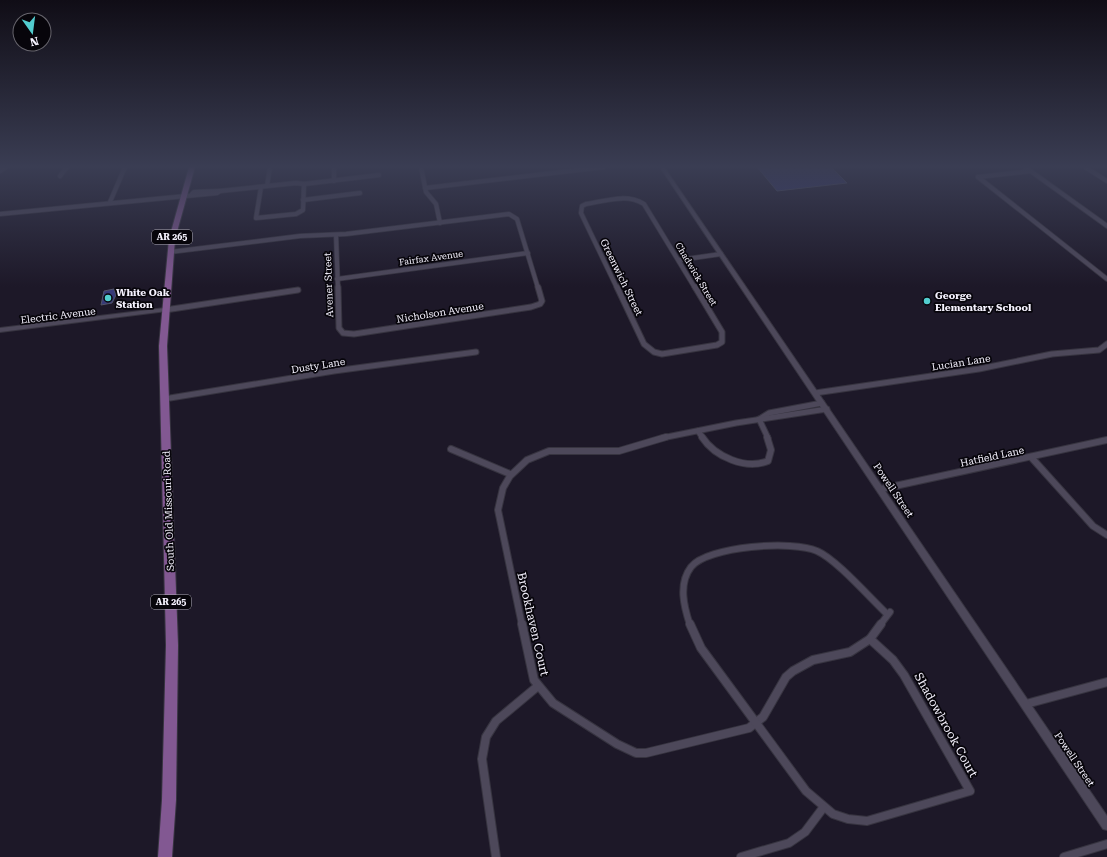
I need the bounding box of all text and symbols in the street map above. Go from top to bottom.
north arrow [12,12,52,52]
text: N [28,34,40,49]
road number: AR 265 [152,230,192,244]
street label: Greenwich Street [598,237,645,318]
street label: Chadwick Street [673,241,719,308]
street label: Fairfax Avenue [398,249,464,267]
street label: Avener Street [322,252,335,318]
place label: White Oak Station [116,287,170,310]
place label: George Elementary School [935,290,1032,313]
marker: White Oak Station [103,293,113,303]
marker: George Elementary School [922,296,932,306]
street label: Nicholson Avenue [396,300,485,325]
street label: Electric Avenue [20,305,97,326]
street label: Lucian Lane [931,352,992,373]
street label: Dusty Lane [290,356,346,375]
street label: Hatfield Lane [959,444,1026,469]
street label: South Old Missouri Road [161,450,176,571]
street label: Powell Street [871,461,916,520]
street label: Brookhaven Court [514,571,552,678]
road number: AR 265 [151,595,191,609]
street label: Shadowbrook Court [911,670,981,780]
street label: Powell Street [1052,730,1097,789]

